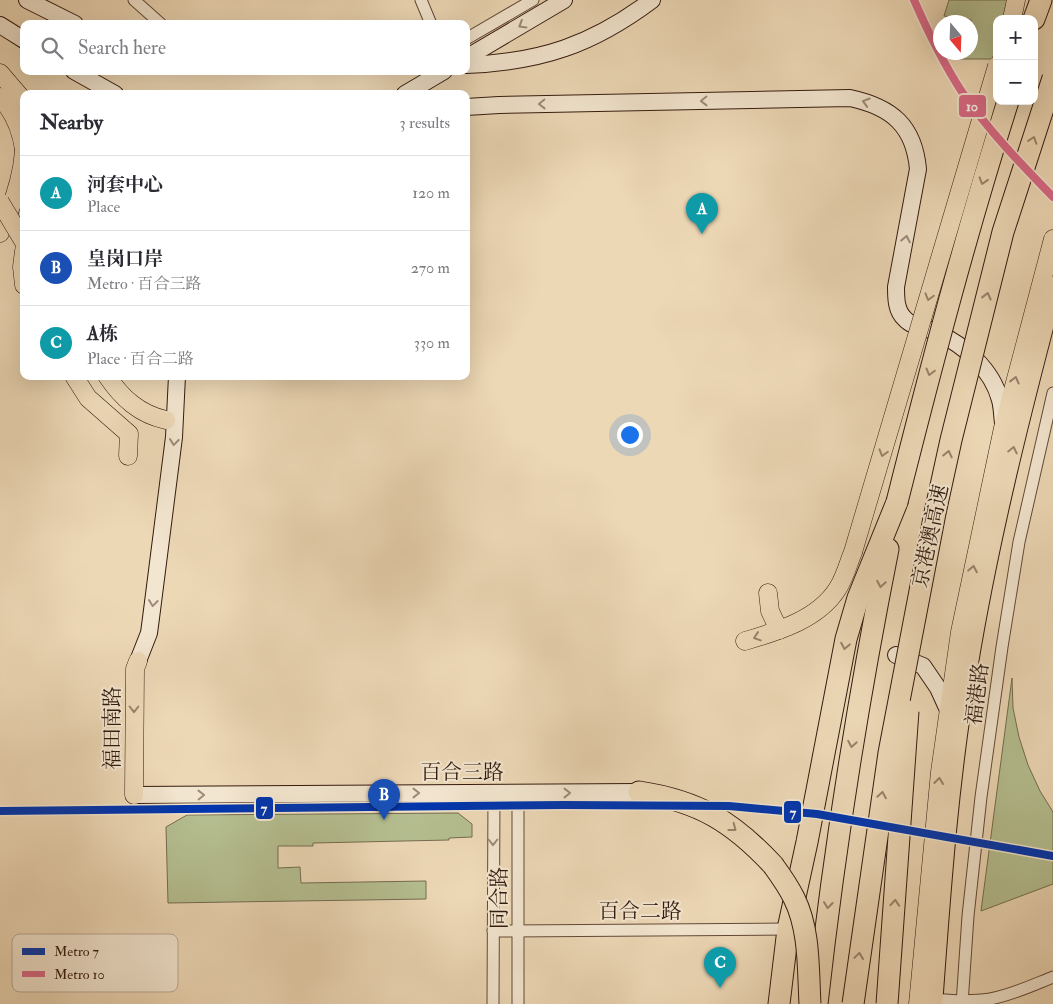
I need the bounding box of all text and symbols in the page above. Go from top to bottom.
north arrow [933,15,978,60]
map controls [993,15,1038,105]
button: + [993,15,1038,60]
one-way arrow [519,19,528,29]
search box [20,20,470,75]
icon: search [38,34,66,62]
text: Search here [78,36,166,60]
button: − [993,60,1038,105]
line badge: 10 [958,94,987,118]
one-way arrow [700,96,708,106]
one-way arrow [862,98,871,108]
text: 10 [966,98,978,115]
one-way arrow [537,99,545,109]
text: Nearby [40,109,103,136]
text: 3 results [399,113,450,133]
one-way arrow [1027,136,1037,145]
text: 河套中心 [87,173,163,197]
one-way arrow [978,177,988,185]
text: A [51,183,61,203]
text: 120 m [412,183,450,203]
pin: A [686,193,718,234]
text: Place [87,197,120,217]
one-way arrow [900,234,910,243]
text: 皇岗口岸 [87,247,163,271]
text: B [51,258,61,278]
text: 270 m [411,258,450,278]
text: Metro · 百合三路 [87,274,202,294]
one-way arrow [981,291,992,300]
one-way arrow [924,292,934,301]
text: A栋 [87,322,118,346]
text: C [50,333,62,353]
text: 330 m [414,333,450,353]
text: Place · 百合二路 [87,349,194,369]
one-way arrow [926,367,936,375]
one-way arrow [1009,376,1020,385]
your location [617,422,643,448]
one-way arrow [169,439,180,447]
one-way arrow [1007,445,1018,454]
one-way arrow [879,448,889,457]
one-way arrow [942,449,953,458]
street label: 京港澳高速 [906,482,955,590]
one-way arrow [967,565,978,573]
one-way arrow [876,580,886,588]
one-way arrow [148,600,159,608]
one-way arrow [753,632,762,642]
one-way arrow [840,642,851,651]
street label: 福港路 [960,661,995,727]
street label: 福田南路 [99,686,126,770]
one-way arrow [129,706,139,713]
one-way arrow [847,740,858,748]
street label: 百合三路 [420,759,504,786]
one-way arrow [933,777,944,785]
pin: B [368,779,400,820]
one-way arrow [412,788,420,798]
one-way arrow [563,788,571,798]
one-way arrow [198,790,205,800]
one-way arrow [877,790,887,799]
line badge: 7 [255,796,274,820]
text: 7 [261,800,268,817]
line badge: 7 [783,800,802,824]
text: 7 [790,804,797,821]
one-way arrow [727,822,736,830]
one-way arrow [488,838,498,846]
street label: 同合路 [486,867,513,930]
street label: 百合二路 [598,898,682,925]
one-way arrow [890,899,901,907]
one-way arrow [823,901,834,909]
legend [12,934,178,992]
text: Metro 7 [54,943,100,960]
pin: C [704,947,736,988]
one-way arrow [854,951,864,960]
text: Metro 10 [54,966,105,983]

